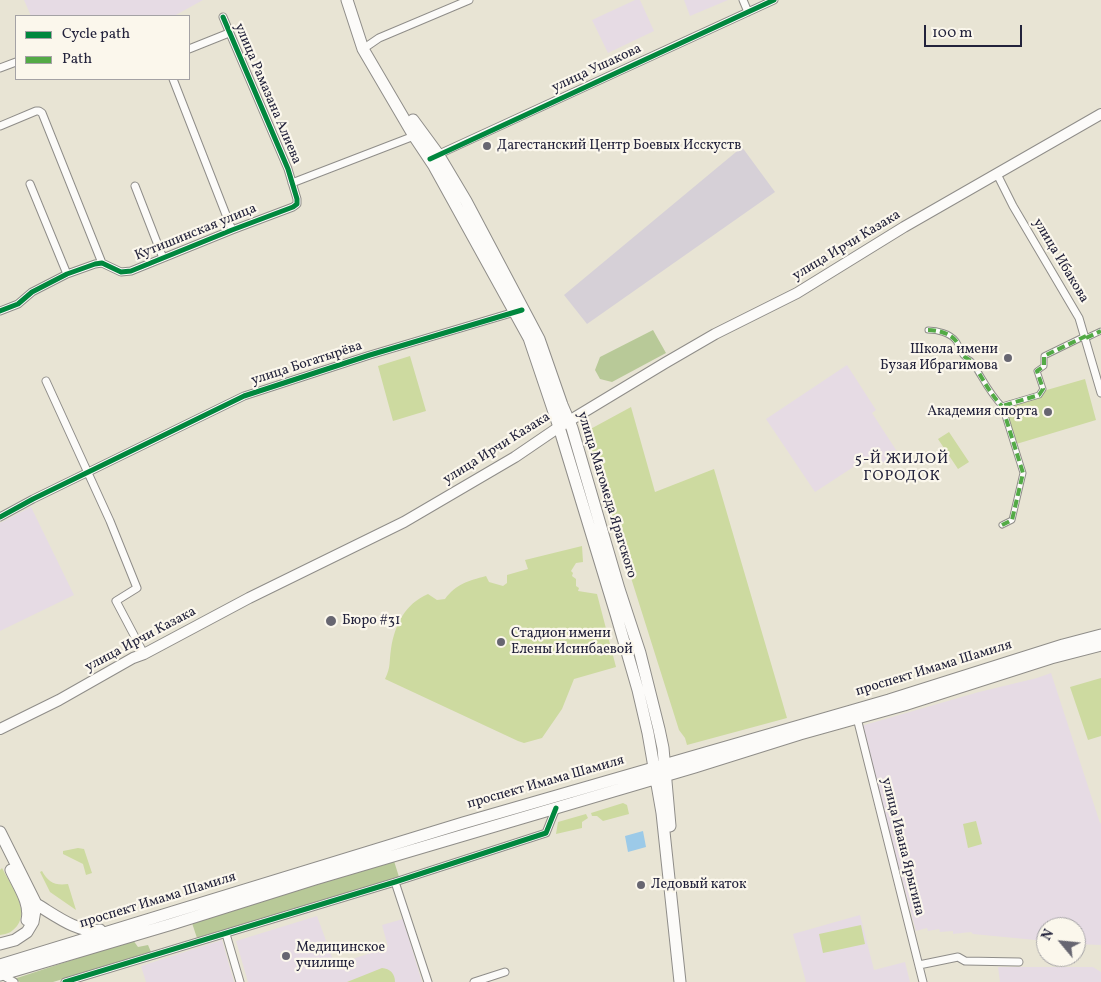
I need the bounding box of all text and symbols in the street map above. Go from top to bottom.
legend [15,15,190,80]
scale bar [926,15,1024,47]
street label: улица Рамазана Алиева [230,21,304,167]
text: 100 m [932,23,972,44]
text: Cycle path [62,24,130,45]
street label: улица Ушакова [549,41,645,97]
text: Path [62,49,92,70]
place label: Дагестанский Центр Боевых Исскуств [497,138,741,154]
marker: Дагестанский Центр Боевых Исскуств [481,140,493,152]
street label: Кутишинская улица [133,201,259,265]
street label: улица Ирчи Казака [790,207,904,285]
street label: улица Ибакова [1028,216,1092,306]
street label: улица Богатырёва [249,338,365,390]
place label: Школа имени Бузая Ибрагимова [880,342,998,374]
marker: Школа имени Бузая Ибрагимова [1002,352,1014,364]
place label: Академия спорта [927,404,1038,420]
marker: Академия спорта [1042,406,1054,418]
street label: улица Ирчи Казака [440,409,554,489]
street label: улица Магомеда Ярагского [573,410,639,580]
district label: 5-Й ЖИЛОЙ ГОРОДОК [854,451,950,486]
street label: улица Ирчи Казака [83,604,199,676]
place label: Бюро #31 [342,613,400,629]
marker: Бюро #31 [324,614,338,628]
place label: Стадион имени Елены Исинбаевой [511,626,633,658]
marker: Стадион имени Елены Исинбаевой [495,636,507,648]
street label: проспект Имама Шамиля [854,637,1014,701]
street label: проспект Имама Шамиля [466,753,626,813]
street label: улица Ивана Ярыгина [877,776,927,918]
street label: проспект Имама Шамиля [78,869,238,933]
place label: Ледовый каток [651,877,747,893]
marker: Ледовый каток [635,879,647,891]
north arrow [1036,917,1086,967]
text: N [1037,926,1059,944]
place label: Медицинское училище [296,940,385,972]
marker: Медицинское училище [280,950,292,962]

